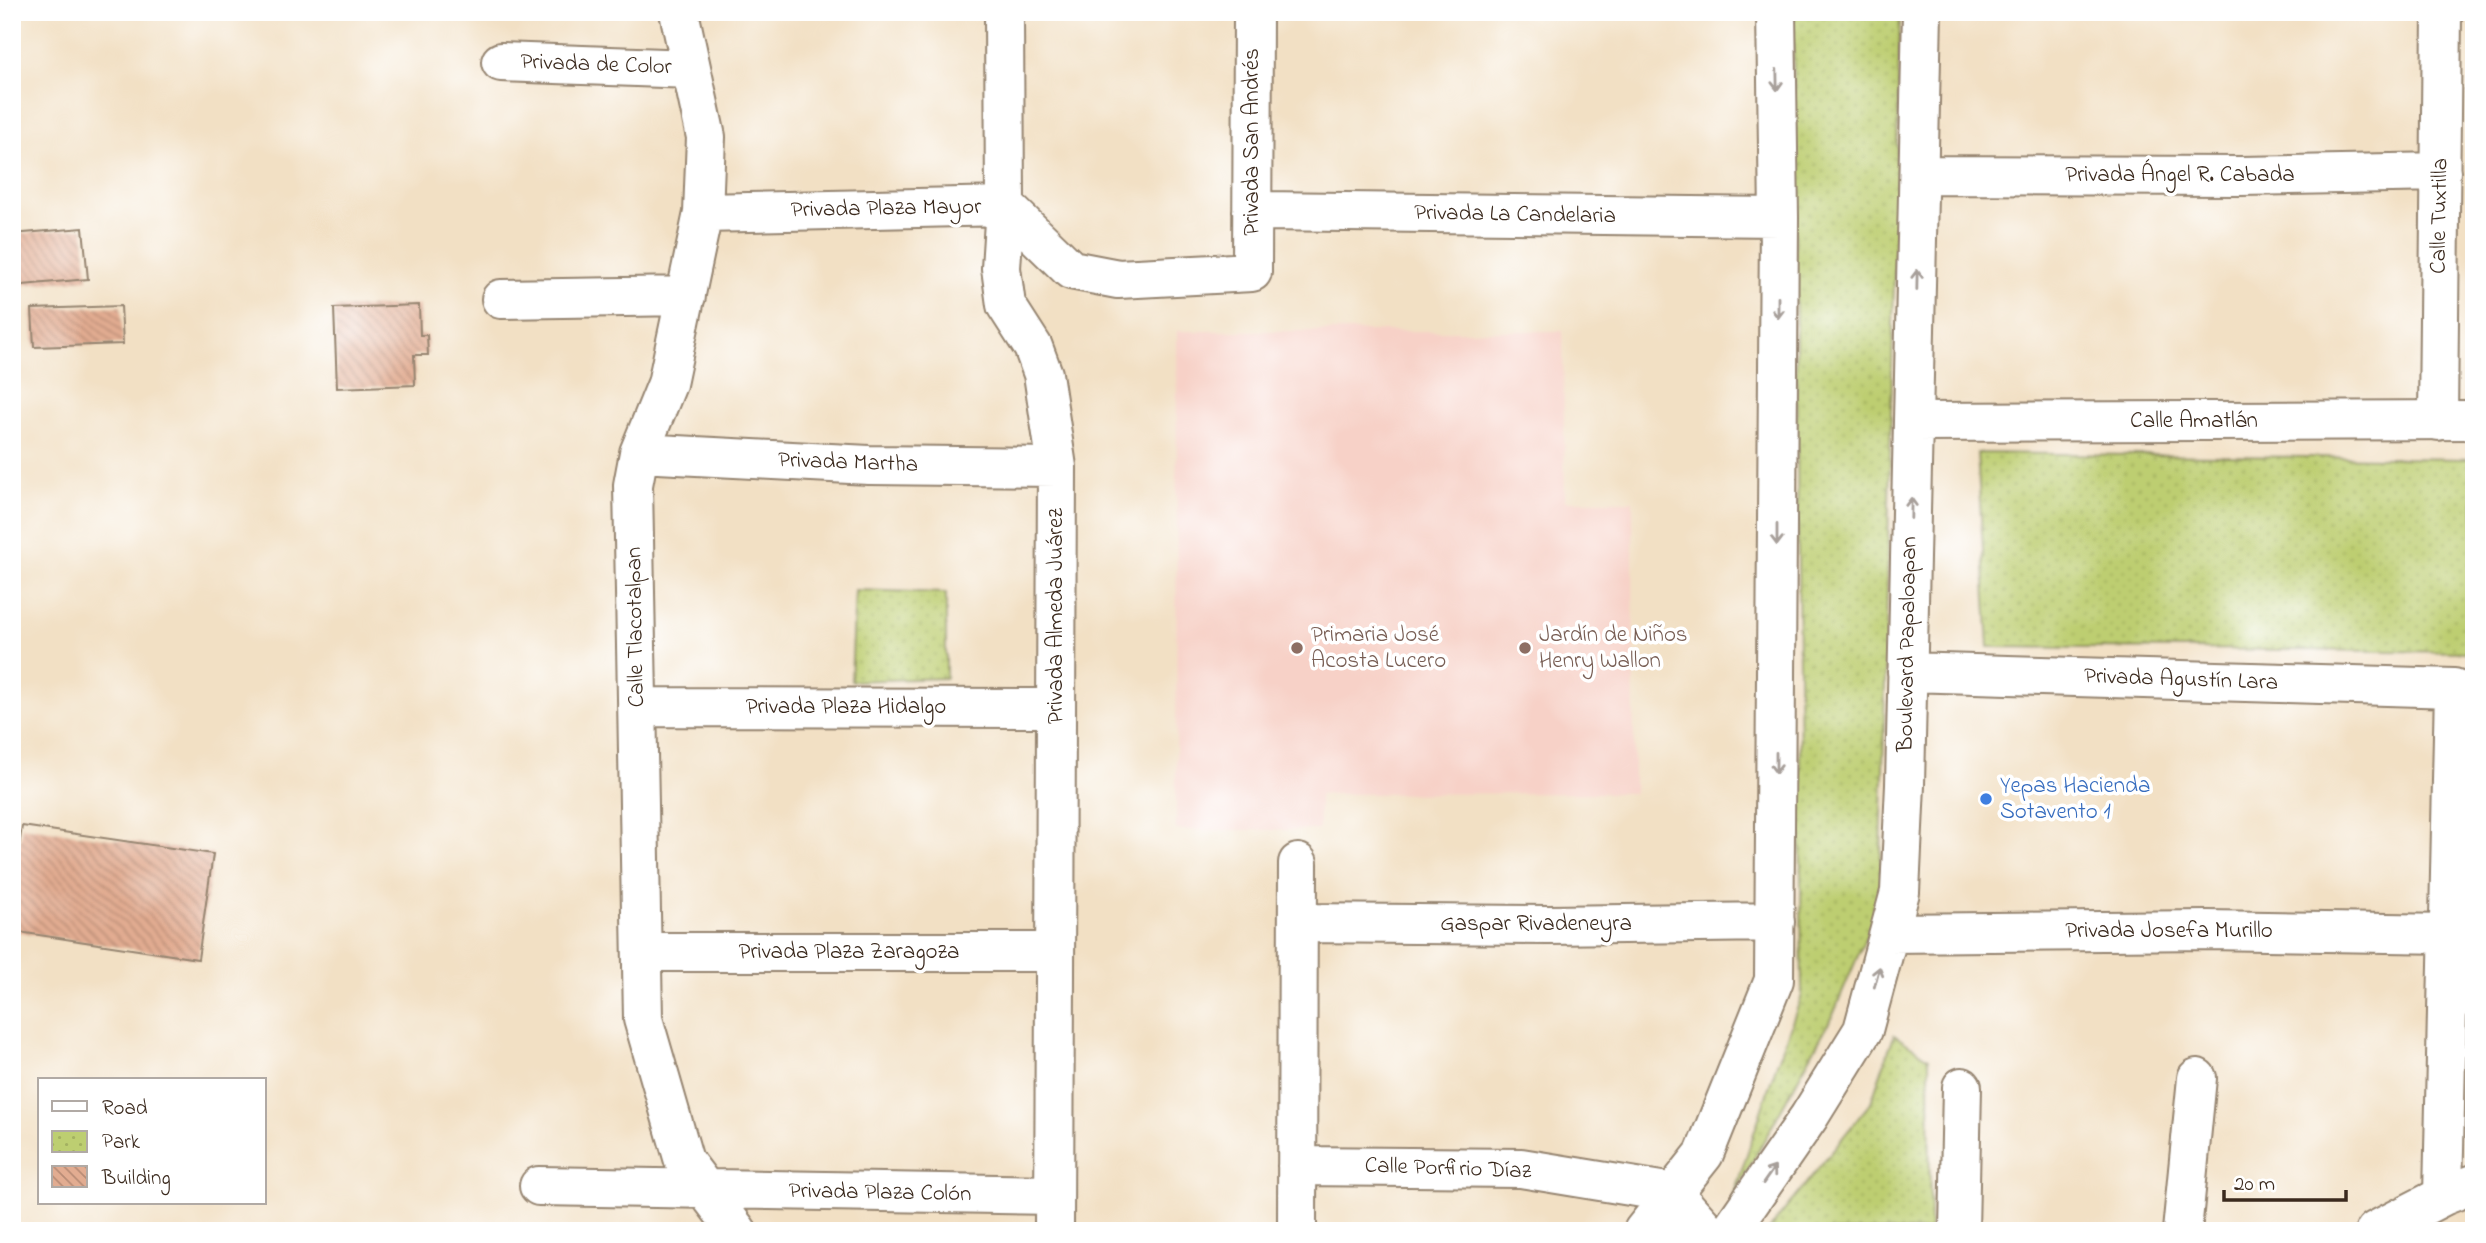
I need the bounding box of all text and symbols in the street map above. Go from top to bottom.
street label: Privada de Color [520,46,673,84]
street label: Privada San Andrés [1236,48,1269,236]
one-way arrow [1770,69,1784,92]
street label: Privada Ángel R. Cabada [2065,158,2295,193]
street label: Calle Tuxtilla [2422,158,2458,274]
street label: Privada Plaza Mayor [790,191,982,229]
street label: Privada La Candelaria [1414,197,1616,233]
one-way arrow [1910,269,1923,292]
one-way arrow [1771,296,1785,319]
street label: Calle Amatlán [2130,405,2258,438]
street label: Privada Martha [777,444,919,482]
one-way arrow [1905,496,1918,519]
street label: Privada Almeda Juárez [1040,508,1073,724]
one-way arrow [1770,524,1784,547]
street label: Boulevard Papaloapan [1890,536,1926,753]
street label: Calle Tlacotalpan [618,546,654,708]
place label: Primaria José Acosta Lucero [1311,619,1446,678]
place label: Jardín de Niños Henry Wallon [1539,619,1688,680]
marker: Primaria José Acosta Lucero [1289,640,1305,656]
marker: Jardín de Niños Henry Wallon [1517,640,1533,656]
street label: Privada Agustín Lara [2083,660,2279,701]
street label: Privada Plaza Hidalgo [746,691,946,725]
one-way arrow [1769,751,1783,774]
place label: Yepas Hacienda Sotavento 1 [2000,770,2150,829]
marker: Yepas Hacienda Sotavento 1 [1978,791,1994,807]
street label: Gaspar Rivadeneyra [1440,908,1632,943]
street label: Privada Josefa Murillo [2065,915,2273,948]
street label: Privada Plaza Zaragoza [738,936,960,970]
one-way arrow [1871,966,1884,989]
legend [38,1078,266,1204]
text: Road [102,1094,148,1124]
text: Park [102,1128,141,1158]
street label: Calle Porfirio Díaz [1364,1150,1532,1188]
scale bar [2224,1159,2346,1203]
text: Building [101,1164,171,1196]
one-way arrow [1762,1165,1776,1185]
text: 20 m [2234,1170,2275,1200]
street label: Privada Plaza Colón [788,1175,972,1211]

